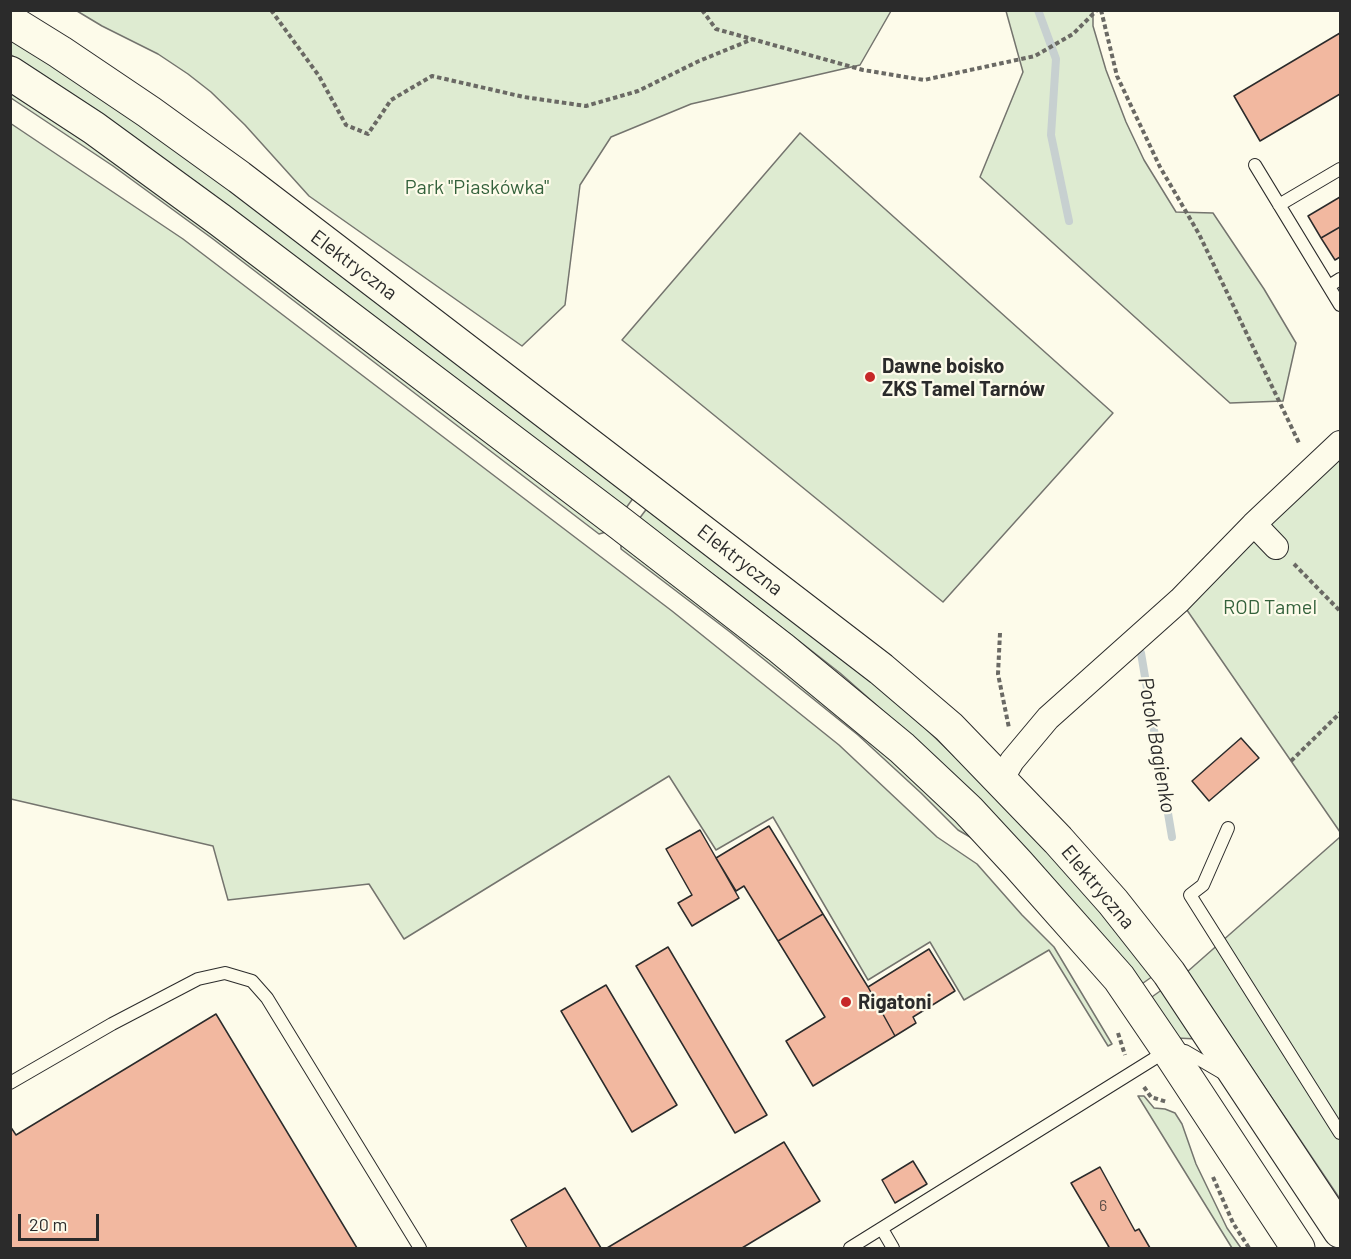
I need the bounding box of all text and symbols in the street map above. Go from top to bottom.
park label: Park "Piaskówka" [405,175,549,199]
street label: Elektryczna [306,225,402,305]
place label: Dawne boisko ZKS Tamel Tarnów [882,354,1045,401]
marker: Dawne boisko ZKS Tamel Tarnów [863,370,877,384]
street label: Elektryczna [693,519,787,601]
park label: ROD Tamel [1223,595,1317,619]
water label: Potok Bagienko [1133,675,1181,815]
street label: Elektryczna [1056,840,1140,934]
place label: Rigatoni [858,990,931,1014]
marker: Rigatoni [839,995,853,1009]
house number: 6 [1099,1196,1107,1216]
scale bar [21,1202,102,1240]
text: 20 m [29,1213,67,1235]

